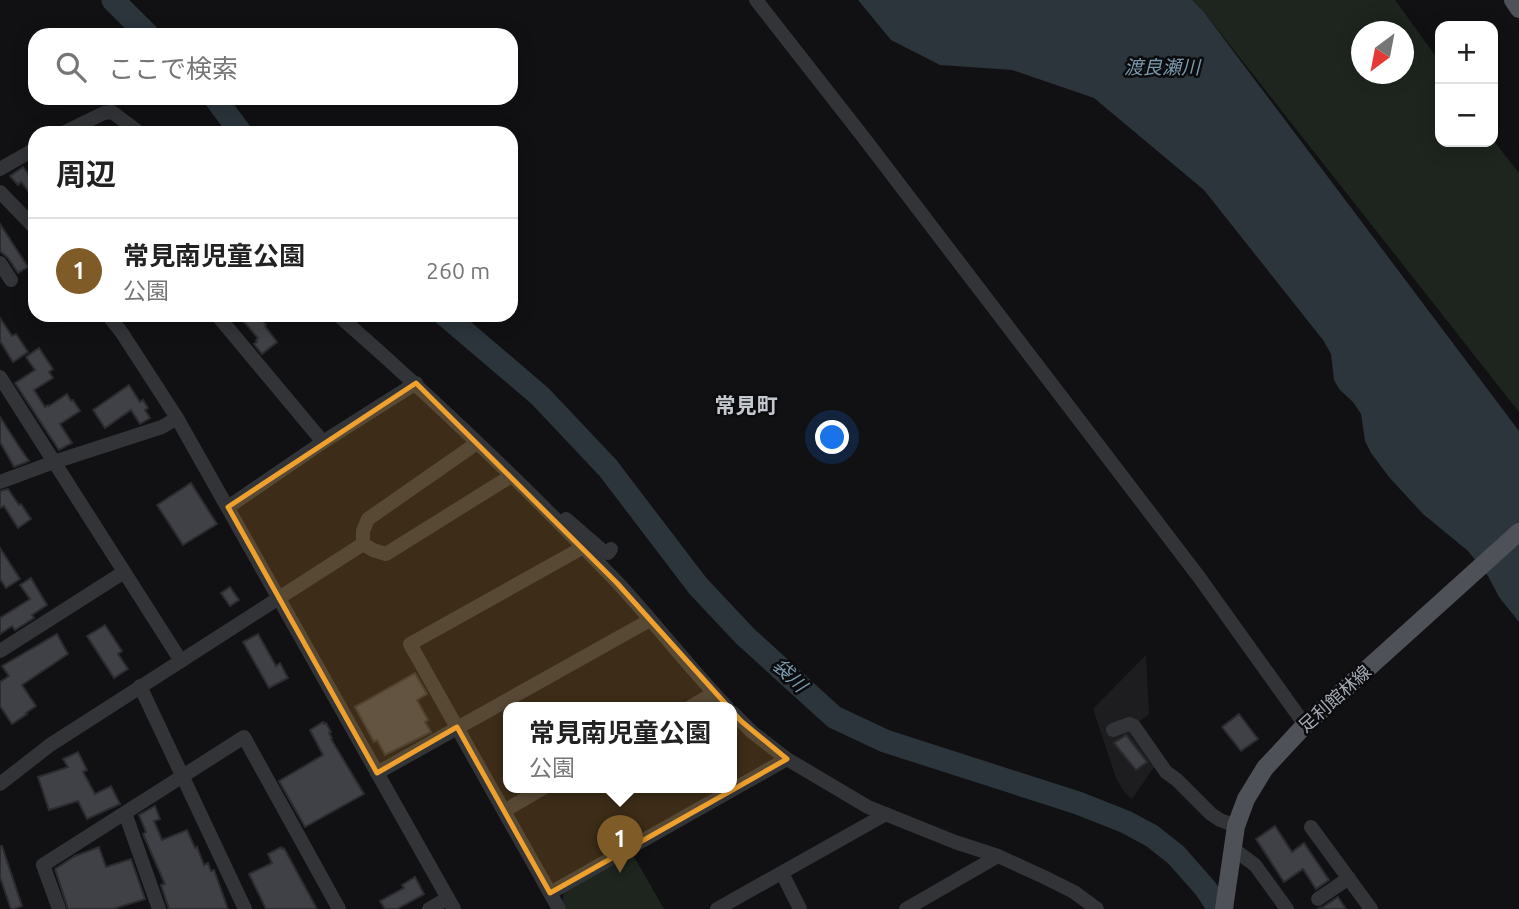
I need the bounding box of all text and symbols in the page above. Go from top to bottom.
north arrow [1351,21,1414,84]
map controls [1435,21,1498,147]
button: + [1435,21,1498,84]
search box [28,28,518,105]
icon: search [52,48,90,86]
text: ここで検索 [108,54,238,83]
water label: 渡良瀬川 [1124,56,1202,78]
button: − [1435,84,1498,147]
text: 周辺 [56,157,116,191]
text: 常見南児童公園 [123,241,305,270]
text: 1 [73,258,85,283]
text: 260 m [426,258,490,283]
text: 公園 [123,278,169,303]
district label: 常見町 [715,393,778,417]
your location [815,420,849,454]
water label: 袋川 [769,654,813,697]
street label: 足利館林線 [1294,661,1374,736]
popup [503,702,737,793]
text: 常見南児童公園 [529,718,711,747]
text: 公園 [529,755,575,780]
pin: 1 [597,815,643,873]

